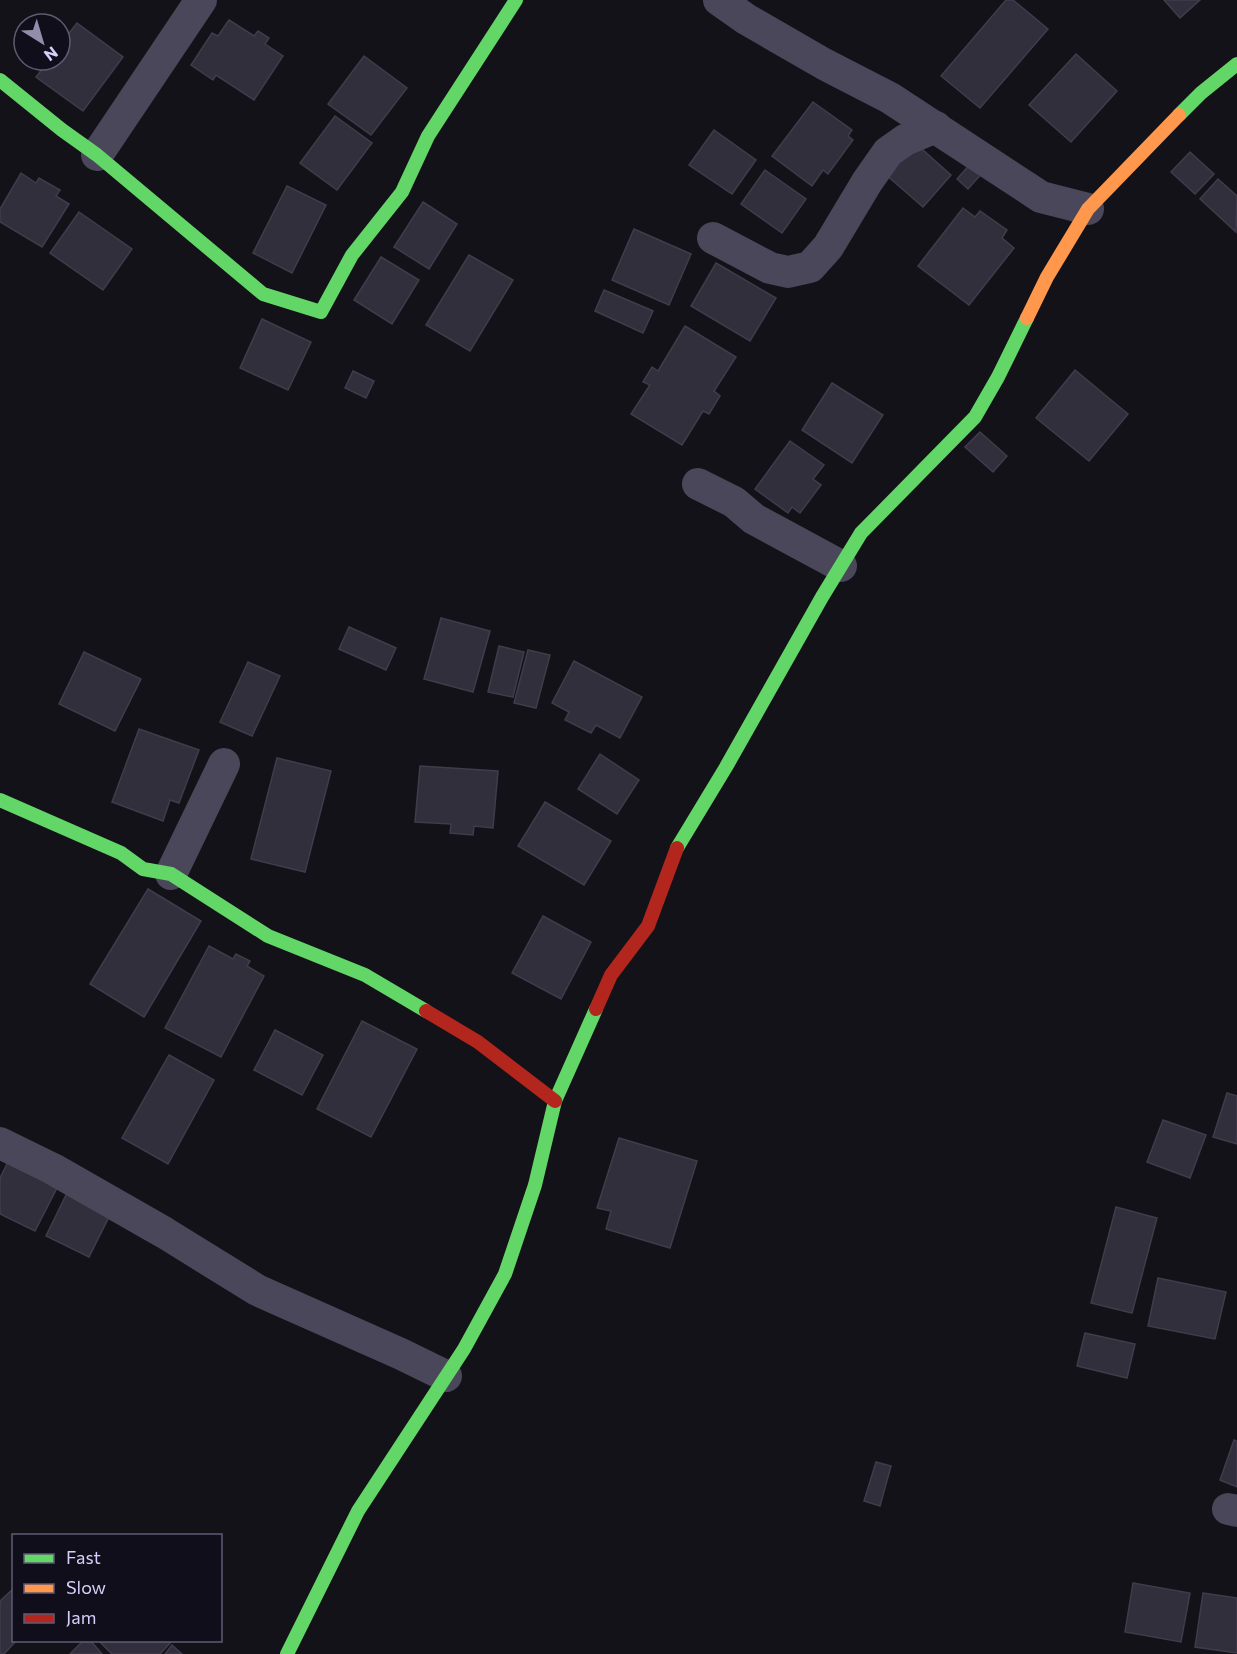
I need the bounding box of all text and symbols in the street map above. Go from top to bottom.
north arrow [12,12,72,72]
text: N [41,43,62,66]
legend [12,1534,222,1642]
text: Fast [66,1546,101,1568]
text: Slow [66,1576,106,1598]
text: Jam [66,1606,96,1628]

